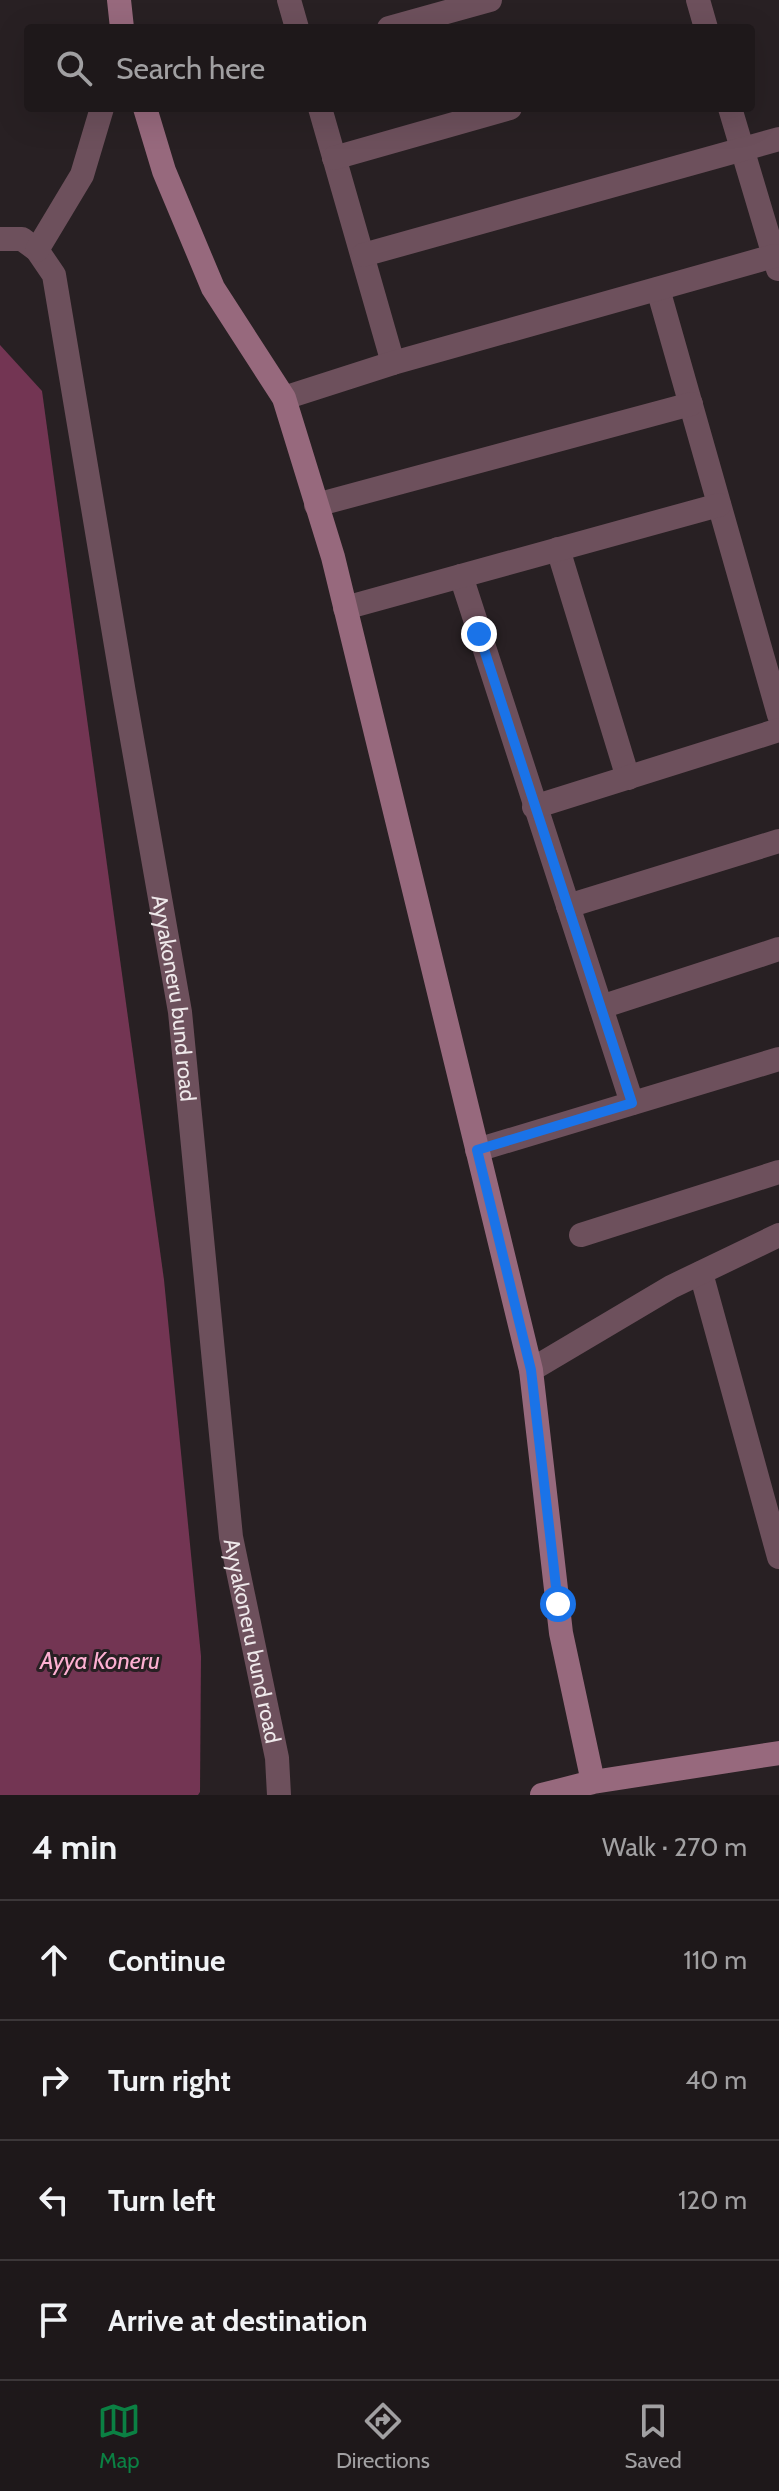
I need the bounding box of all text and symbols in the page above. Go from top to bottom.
search box [24,24,755,112]
icon: search [52,46,96,90]
text: Search here [116,50,265,87]
route end [461,616,497,652]
street label: Ayyakoneru bund road [146,893,202,1103]
street label: Ayyakoneru bund road [218,1536,287,1746]
route start [540,1586,576,1622]
water label: Ayya Koneru [39,1646,160,1675]
text: 4 min [32,1826,117,1868]
text: Walk · 270 m [602,1831,747,1863]
icon: ahead [32,1938,76,1982]
text: Continue [108,1942,225,1979]
text: 110 m [683,1944,747,1976]
icon: right [32,2058,76,2102]
text: Turn right [108,2062,231,2099]
text: 40 m [685,2064,747,2096]
icon: left [32,2178,76,2222]
text: Turn left [108,2182,216,2219]
text: 120 m [678,2184,747,2216]
icon: arrive [32,2298,76,2342]
text: Arrive at destination [108,2302,368,2339]
tab: Map [97,2399,141,2474]
tab: Directions [336,2399,430,2474]
tab: Saved [625,2399,682,2474]

